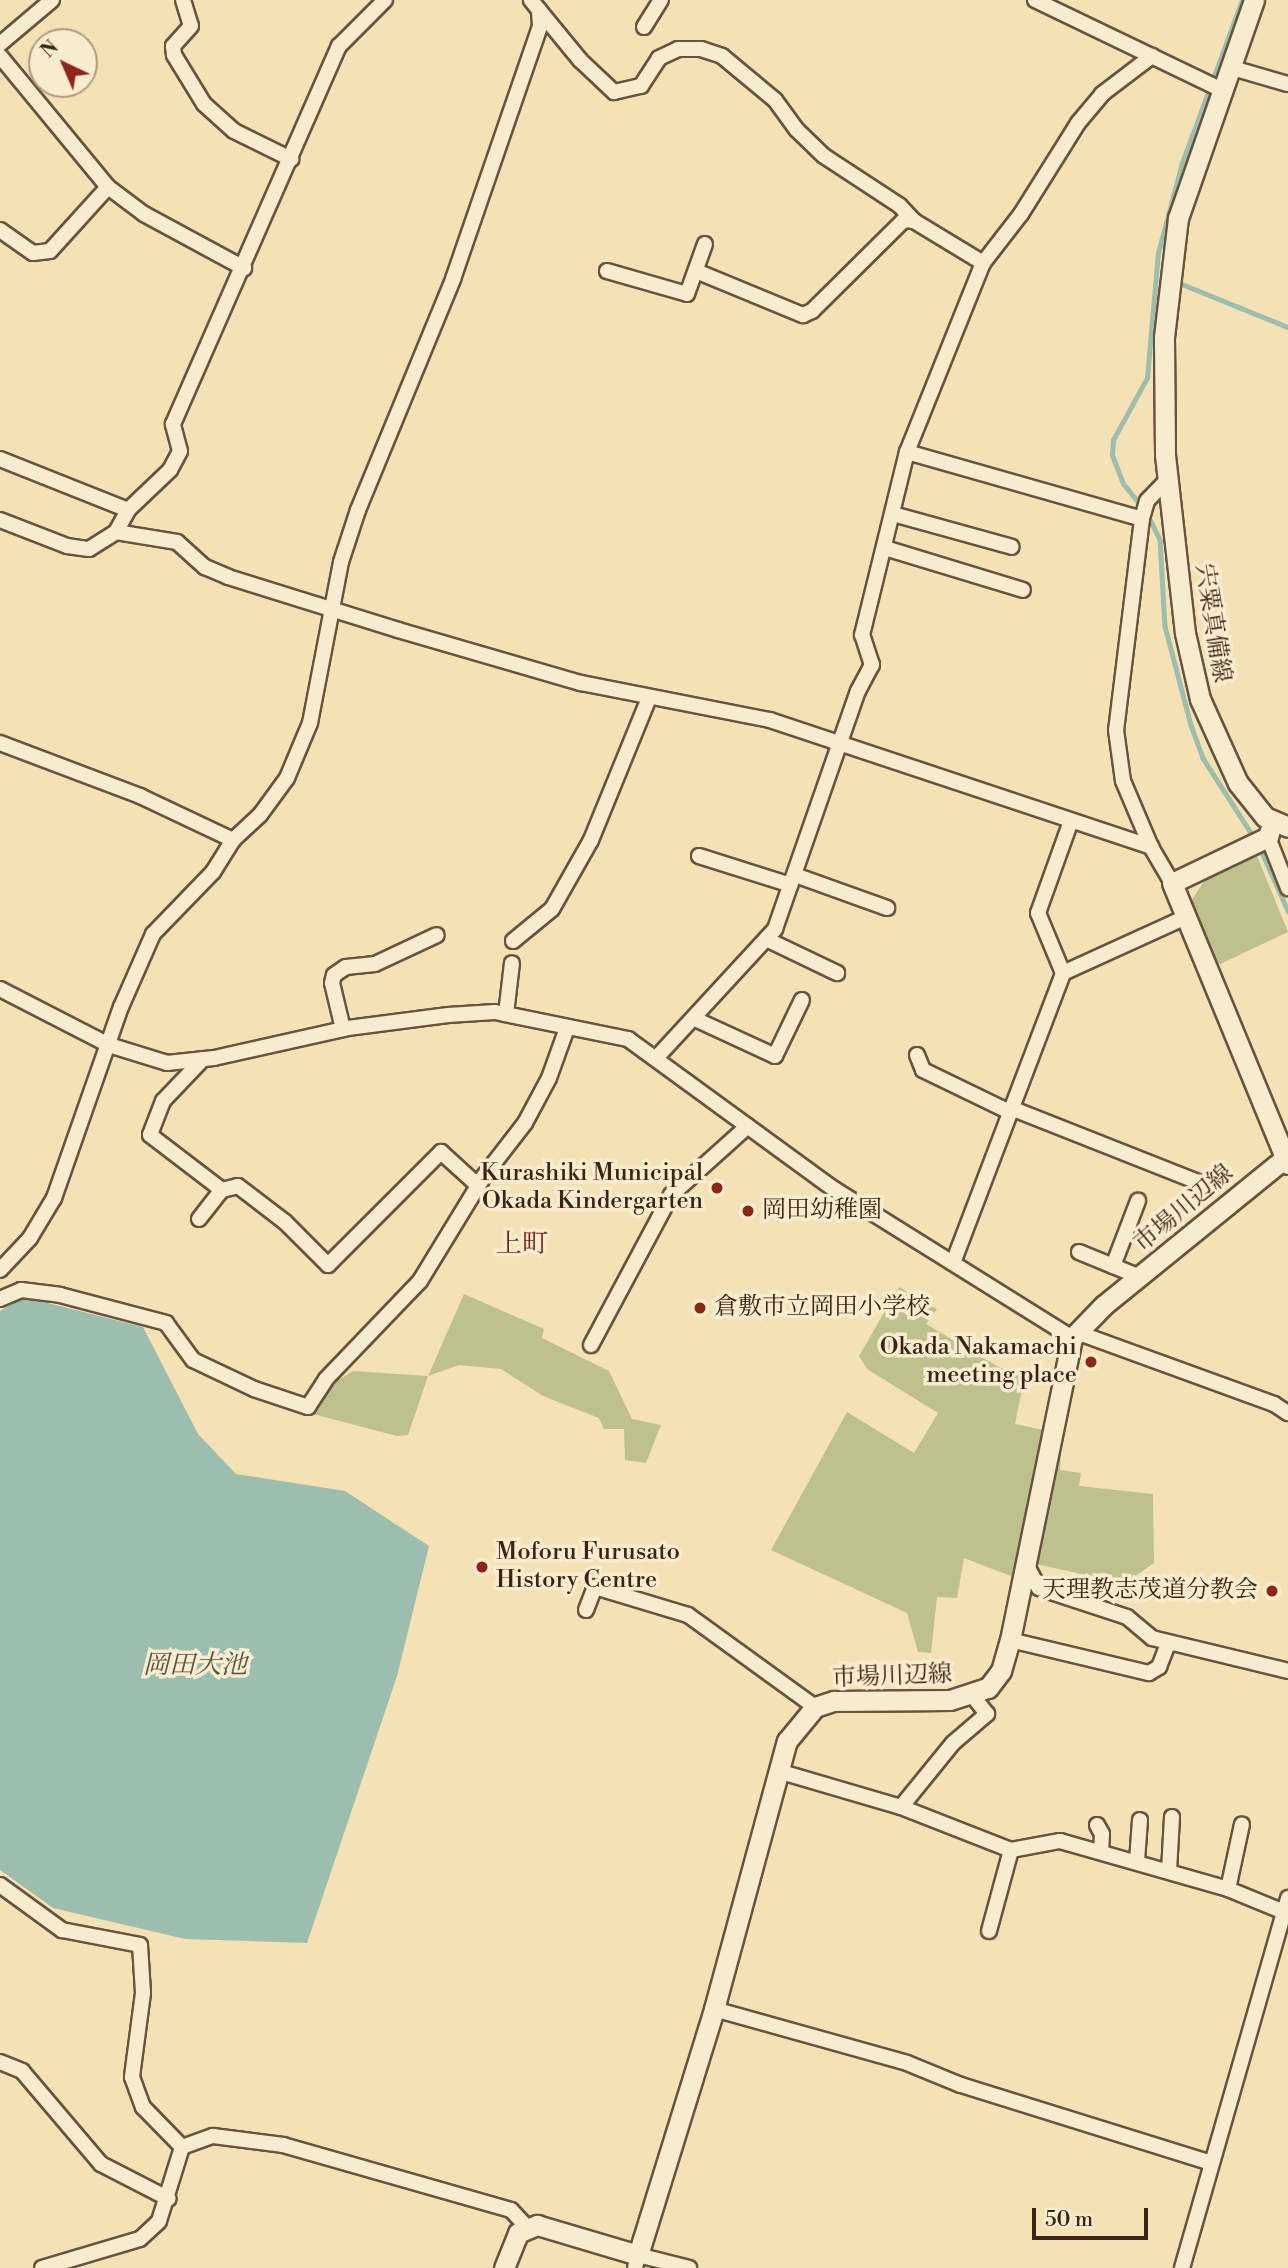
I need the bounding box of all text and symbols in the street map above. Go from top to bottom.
north arrow [28,28,98,98]
text: N [36,35,64,63]
street label: 宍粟真備線 [1188,561,1236,685]
street label: 市場川辺線 [1129,1159,1239,1259]
place label: Kurashiki Municipal Okada Kindergarten [481,1160,703,1216]
marker: Kurashiki Municipal Okada Kindergarten [709,1180,725,1196]
place label: 岡田幼稚園 [762,1197,882,1225]
marker: 岡田幼稚園 [740,1203,756,1219]
district label: 上町 [496,1229,548,1261]
place label: 倉敷市立岡田小学校 [714,1294,930,1322]
marker: 倉敷市立岡田小学校 [692,1300,708,1316]
place label: Okada Nakamachi meeting place [880,1334,1077,1390]
marker: Okada Nakamachi meeting place [1083,1354,1099,1370]
place label: Moforu Furusato History Centre [496,1539,680,1595]
marker: Moforu Furusato History Centre [474,1559,490,1575]
place label: 天理教志茂道分教会 [1042,1577,1258,1605]
marker: 天理教志茂道分教会 [1264,1583,1280,1599]
water label: 岡田大池 [143,1650,247,1682]
street label: 市場川辺線 [832,1661,952,1693]
scale bar [1036,2194,1152,2238]
text: 50 m [1045,2207,1093,2233]

